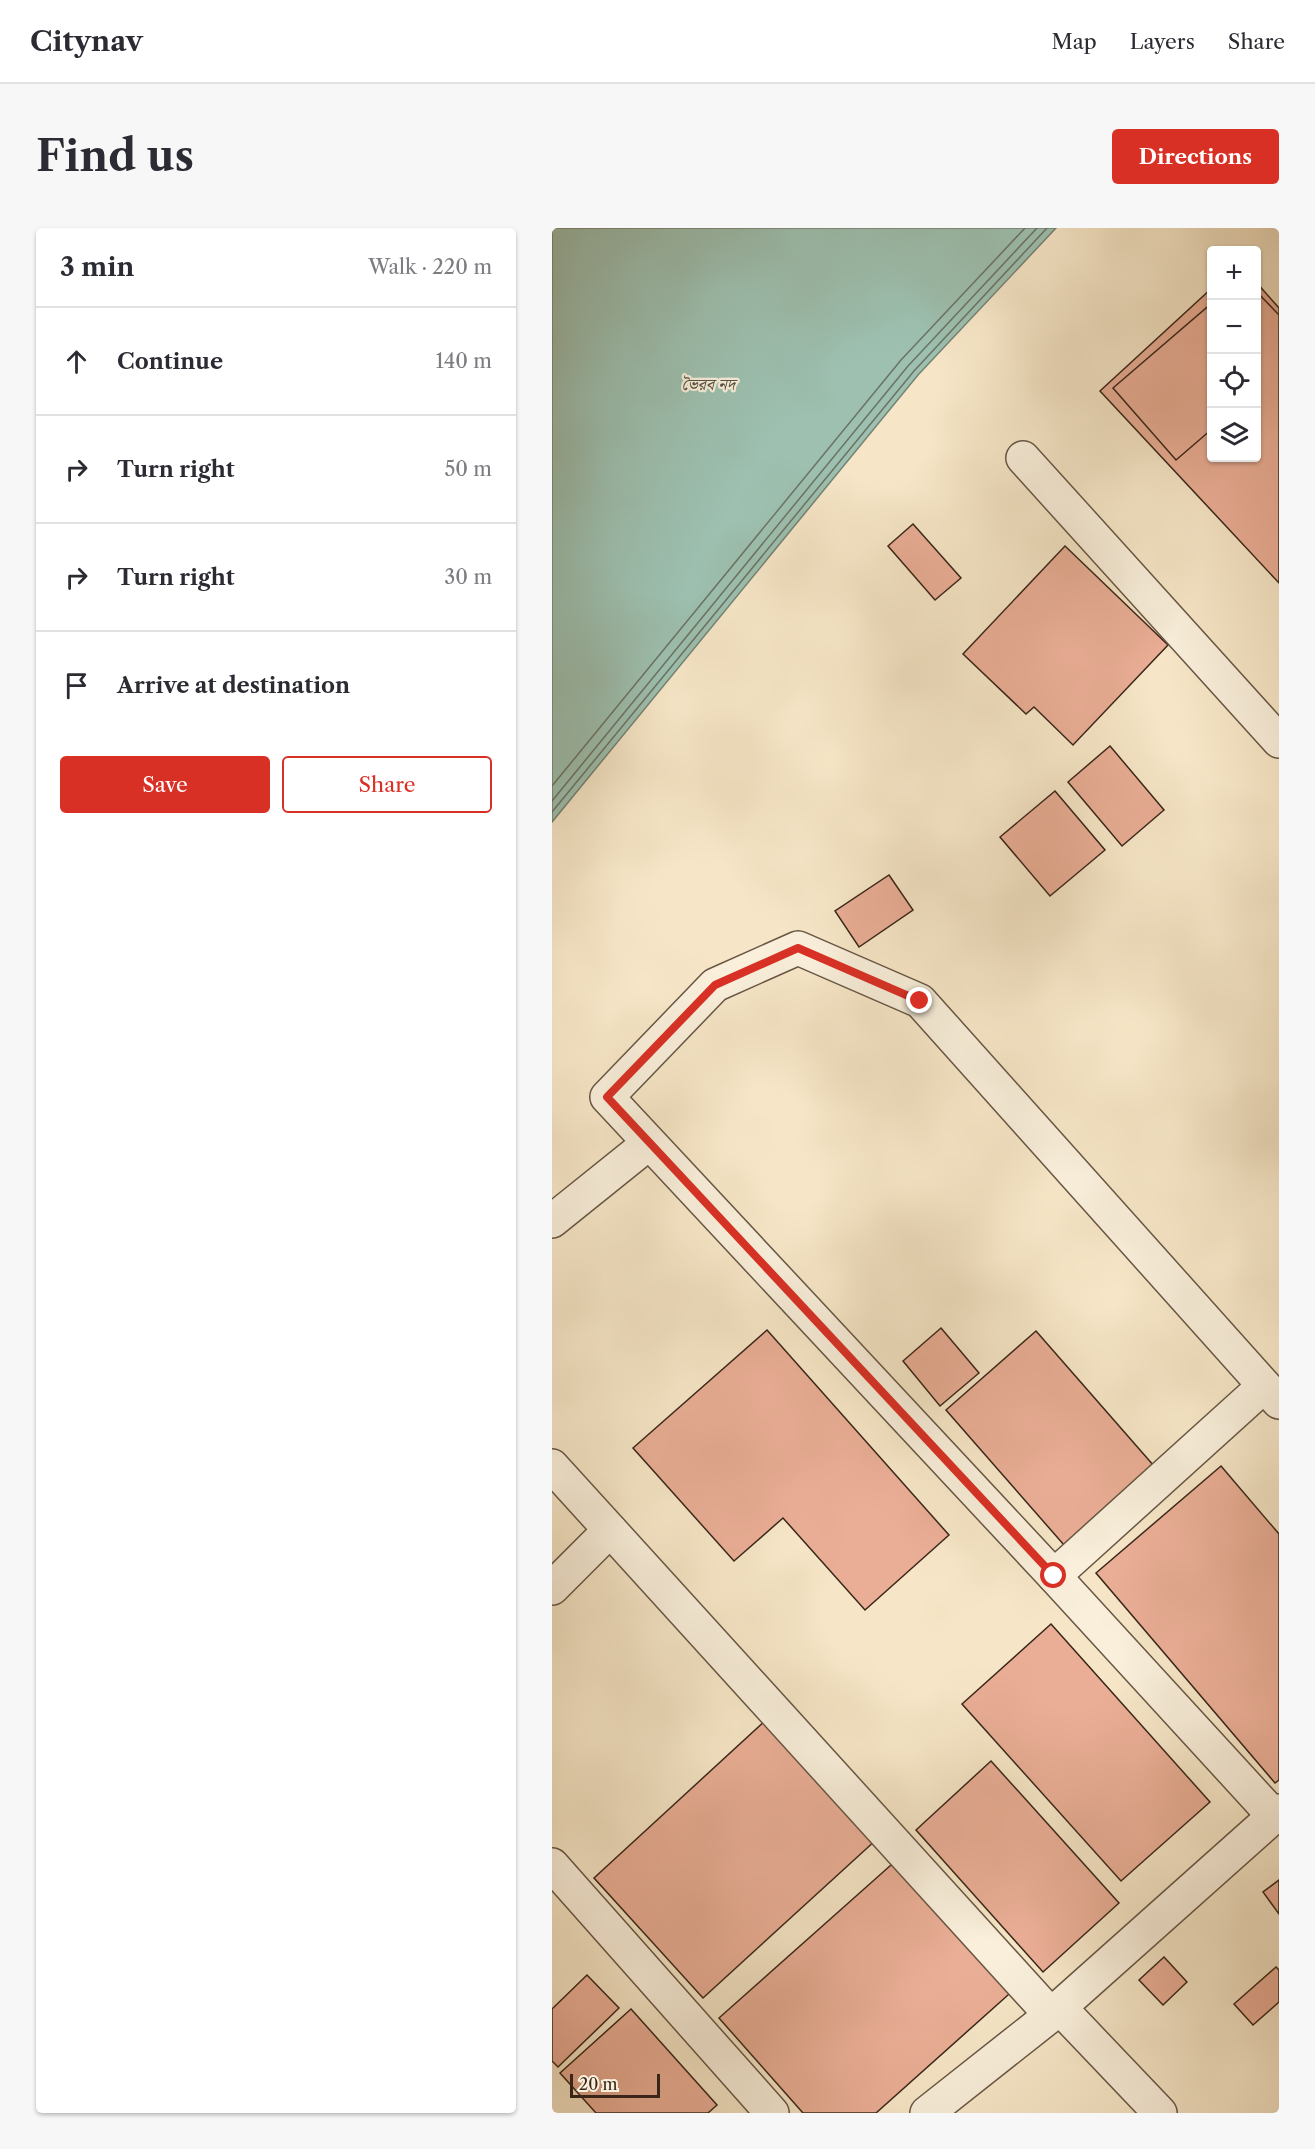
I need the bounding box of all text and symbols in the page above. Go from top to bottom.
text: Citynav [30,24,143,58]
text: Map [1052,29,1097,54]
text: Layers [1130,29,1195,54]
text: Share [1228,29,1285,54]
button: Directions [1112,129,1279,184]
text: Find us [36,130,194,182]
map controls [1207,246,1261,462]
button: + [1207,246,1261,300]
text: 3 min [60,251,134,283]
text: Walk · 220 m [368,255,492,279]
button: − [1207,300,1261,354]
icon: ahead [60,345,93,378]
text: Continue [117,348,223,375]
text: 140 m [435,349,492,373]
button: locate [1207,354,1261,408]
water label: ভৈরব নদ [681,374,738,394]
button: layers [1207,408,1261,462]
icon: right [60,453,93,486]
text: Turn right [117,456,235,483]
text: 50 m [445,457,492,481]
icon: right [60,561,93,594]
text: Turn right [117,564,235,591]
text: 30 m [444,565,492,589]
icon: arrive [60,669,93,702]
text: Arrive at destination [117,672,350,699]
button: Save [60,756,270,813]
button: Share [282,756,492,813]
route end [906,987,932,1013]
route start [1040,1562,1066,1588]
scale bar [570,2071,660,2098]
text: 20 m [579,2074,618,2094]

